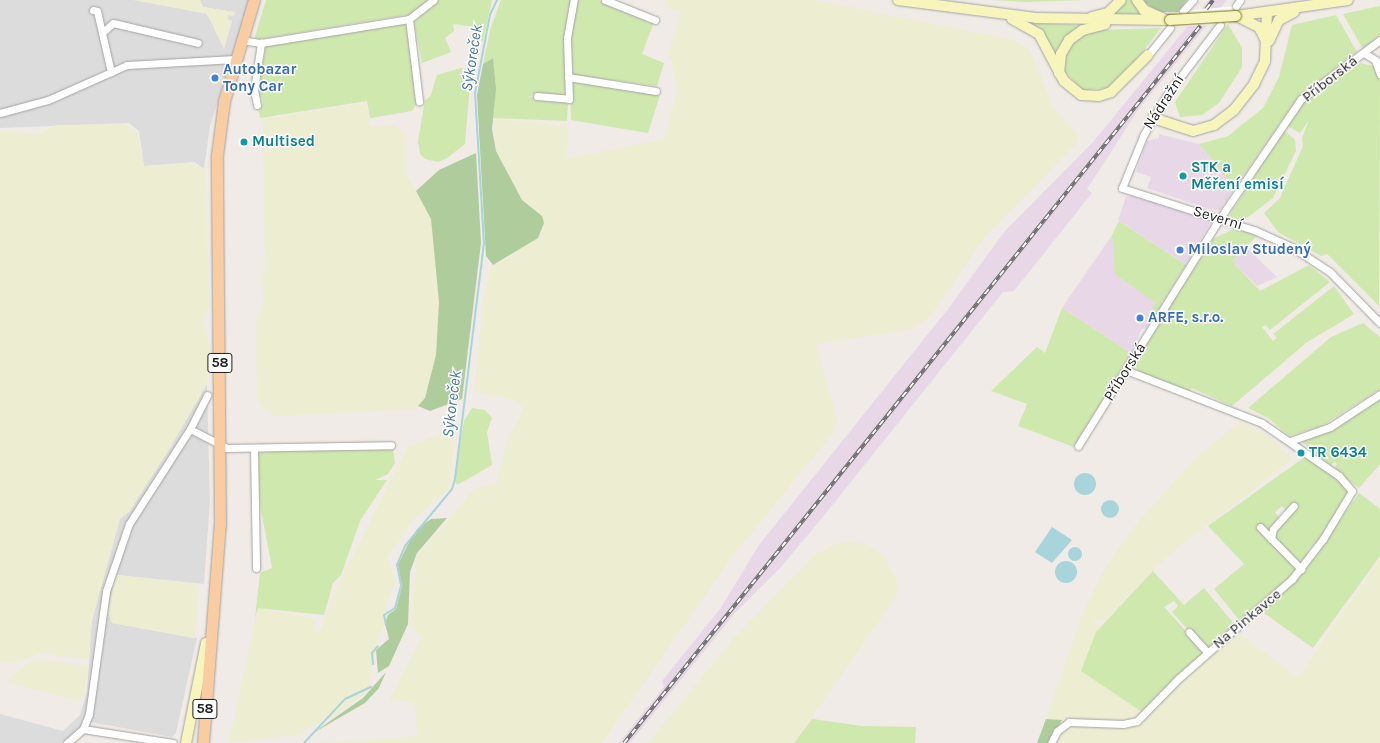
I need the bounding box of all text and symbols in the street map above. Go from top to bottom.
water label: Sýkoreček [457,23,487,93]
street label: Příborská [1299,52,1361,106]
place label: Autobazar Tony Car [223,60,296,95]
street label: Nádražní [1140,71,1188,133]
marker: Autobazar Tony Car [210,73,220,83]
place label: Multised [252,133,315,151]
marker: Multised [239,137,249,147]
place label: STK a Měření emisí [1191,158,1284,193]
marker: STK a Měření emisí [1178,171,1188,181]
street label: Severní [1191,202,1245,234]
place label: Miloslav Studený [1188,241,1311,259]
marker: Miloslav Studený [1175,245,1185,255]
place label: ARFE, s.r.o. [1148,309,1224,327]
marker: ARFE, s.r.o. [1135,313,1145,323]
street label: Příborská [1100,340,1150,404]
road number: 58 [207,351,233,375]
water label: Sýkoreček [438,369,466,439]
place label: TR 6434 [1309,444,1367,462]
marker: TR 6434 [1296,448,1306,458]
street label: Na Pinkavce [1209,585,1285,653]
road number: 58 [192,697,218,721]

